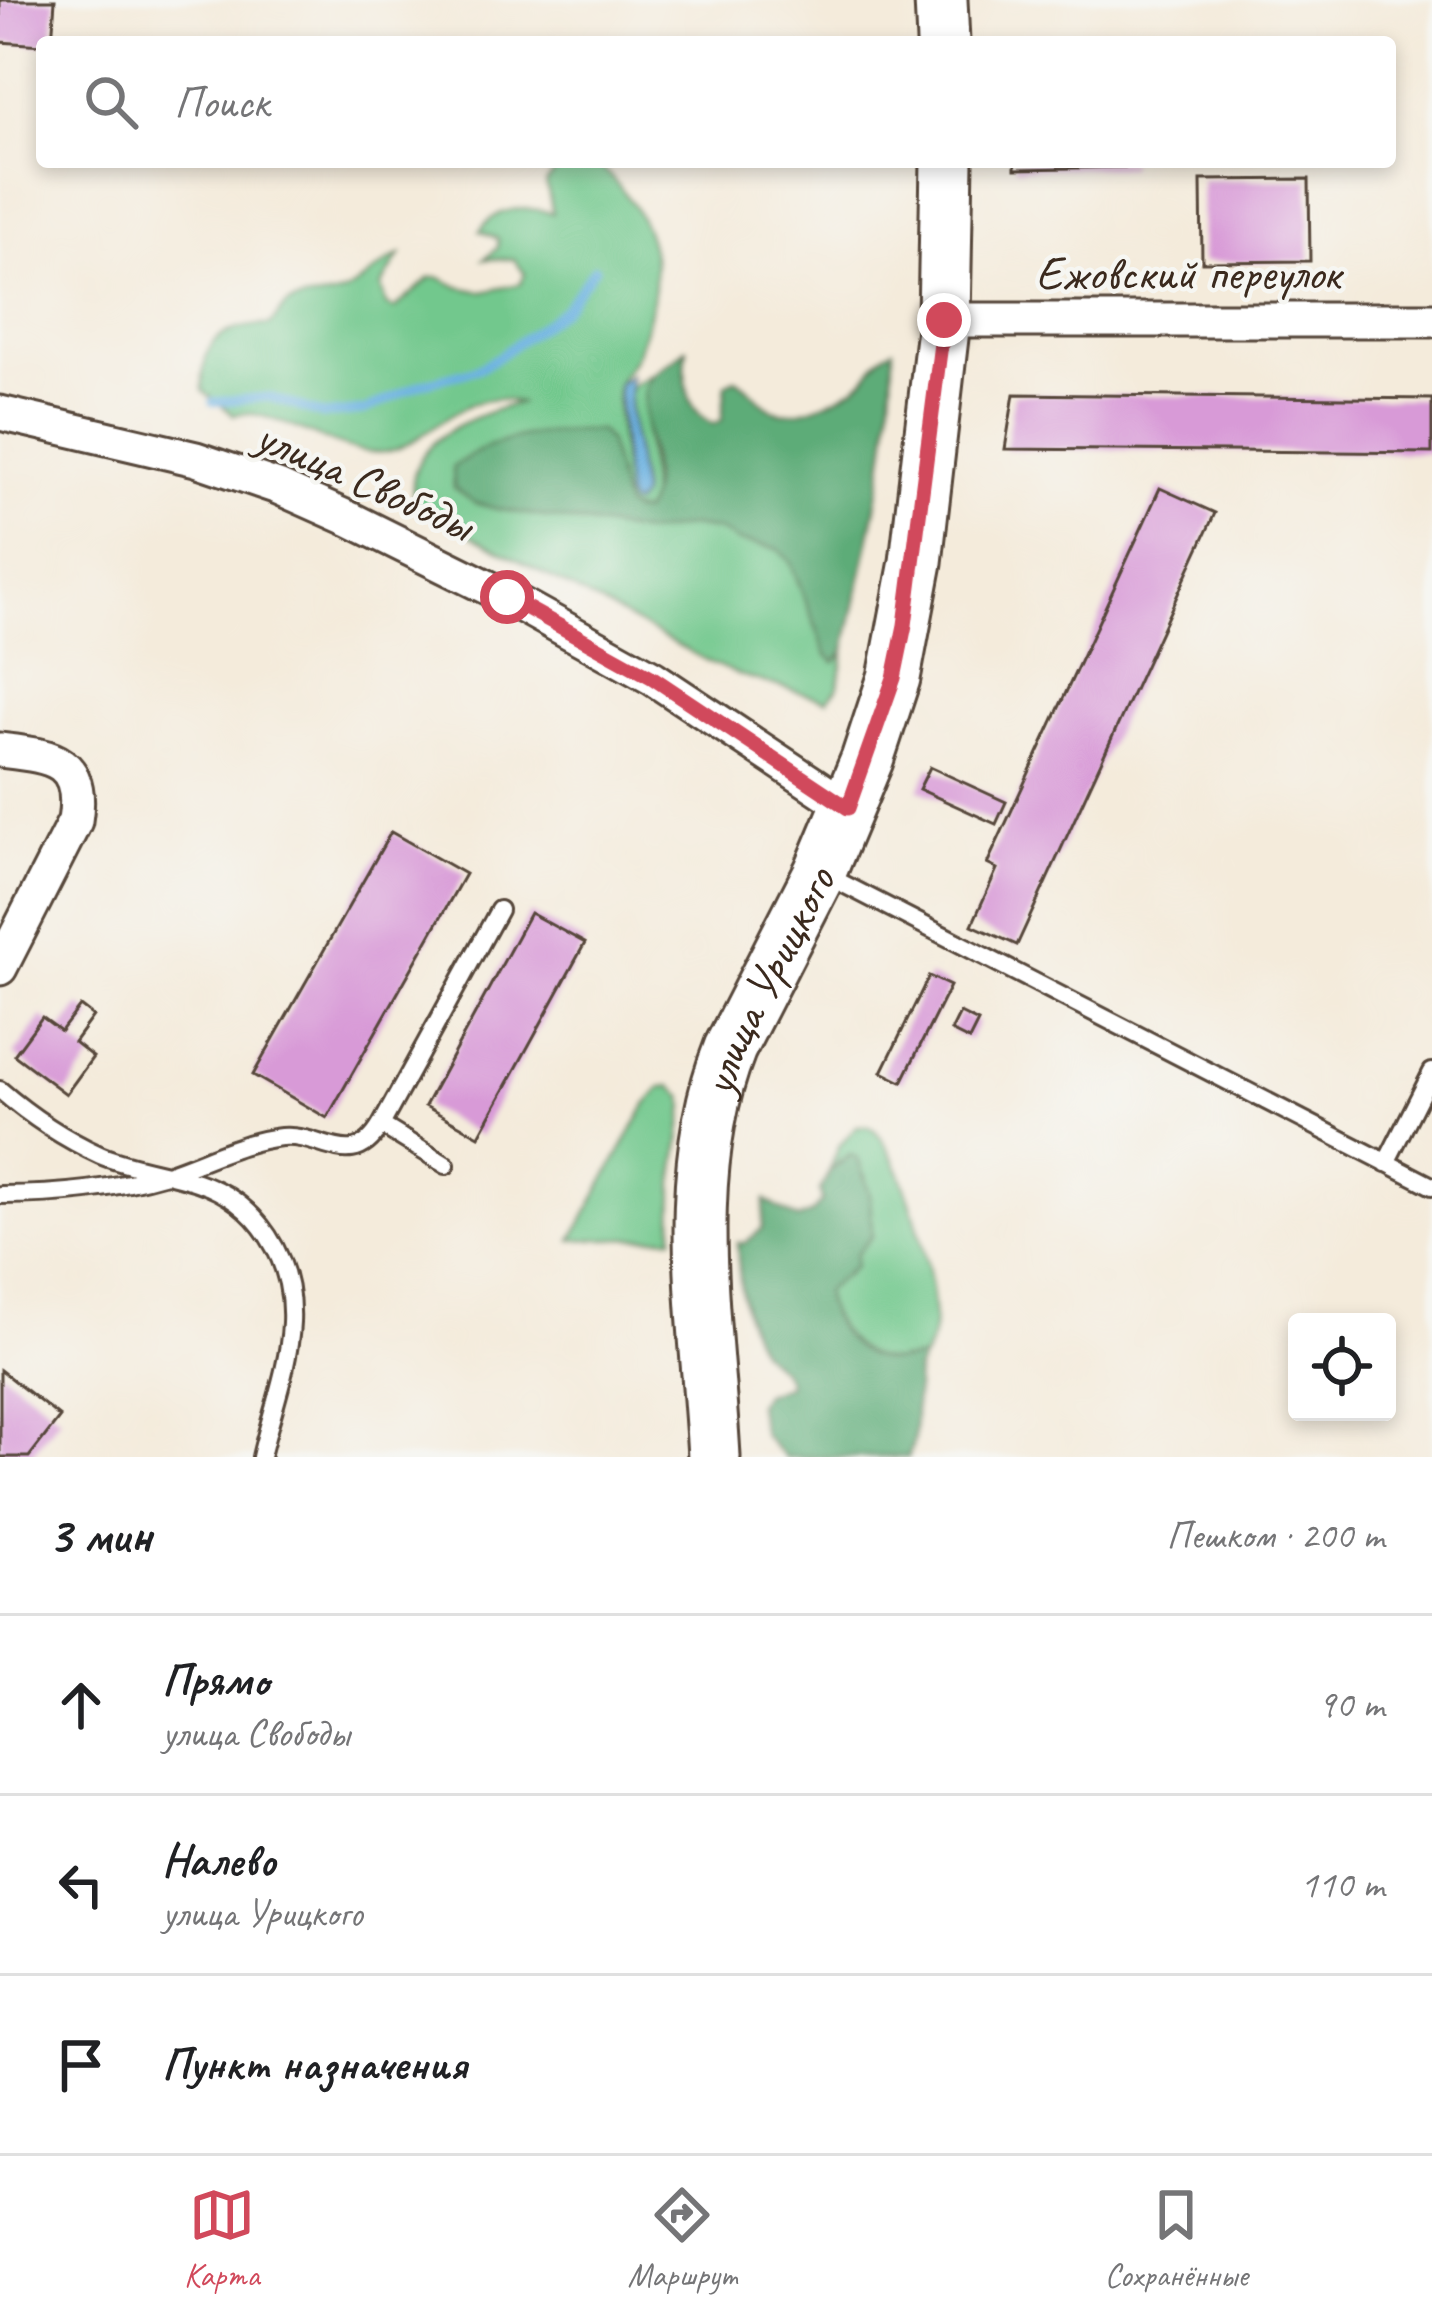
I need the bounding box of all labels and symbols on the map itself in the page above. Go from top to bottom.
street label: Ежовский переулок [1036,243,1345,303]
route end [917,293,971,347]
street label: улица Свободы [244,404,486,556]
route start [480,570,534,624]
street label: улица Урицкого [687,855,849,1104]

